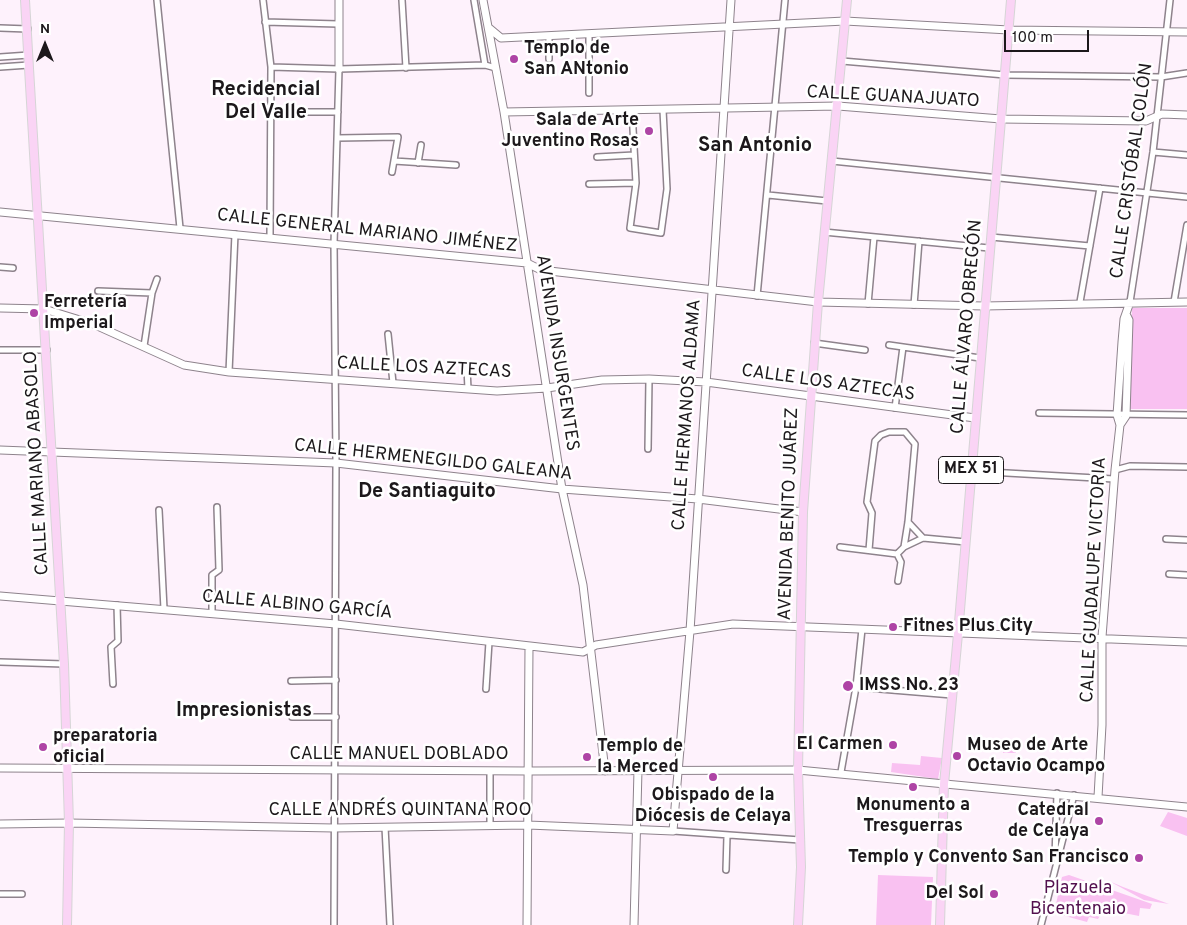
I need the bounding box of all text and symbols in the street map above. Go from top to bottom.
north arrow [20,20,70,70]
scale bar [1007,20,1092,52]
text: N [40,21,50,38]
text: 100 m [1012,29,1053,48]
place label: Templo de San ANtonio [524,38,629,80]
marker: Templo de San ANtonio [508,53,520,65]
street label: CALLE CRISTÓBAL COLÓN [1107,62,1159,280]
district label: Recidencial Del Valle [211,79,321,126]
street label: CALLE GUANAJUATO [806,83,980,113]
place label: Sala de Arte Juventino Rosas [501,110,639,152]
marker: Sala de Arte Juventino Rosas [643,125,655,137]
district label: San Antonio [698,135,812,159]
street label: CALLE GENERAL MARIANO JIMÉNEZ [216,205,518,259]
street label: CALLE ÁLVARO OBREGÓN [948,219,988,435]
street label: AVENIDA INSURGENTES [530,253,582,453]
place label: Ferretería Imperial [44,292,127,334]
street label: CALLE HERMANOS ALDAMA [669,299,707,531]
marker: Ferretería Imperial [28,307,40,319]
street label: CALLE MARIANO ABASOLO [21,350,55,576]
street label: CALLE LOS AZTECAS [336,354,512,384]
street label: CALLE LOS AZTECAS [740,361,916,407]
street label: AVENIDA BENITO JUÁREZ [775,407,805,621]
street label: CALLE HERMENEGILDO GALEANA [293,436,573,486]
road number: MEX 51 [938,456,1004,484]
street label: CALLE GUADALUPE VICTORIA [1078,457,1112,703]
district label: De Santiaguito [358,481,496,505]
street label: CALLE ALBINO GARCÍA [201,587,393,625]
place label: Fitnes Plus City [903,616,1033,638]
marker: Fitnes Plus City [887,621,899,633]
place label: IMSS No. 23 [859,675,959,697]
marker: IMSS No. 23 [841,679,855,693]
district label: Impresionistas [176,700,312,724]
place label: preparatoria oficial [53,726,158,769]
place label: El Carmen [797,734,883,756]
place label: Museo de Arte Octavio Ocampo [967,735,1105,778]
place label: Templo de la Merced [597,736,683,779]
marker: El Carmen [887,739,899,751]
marker: preparatoria oficial [37,741,49,753]
street label: CALLE MANUEL DOBLADO [289,744,509,766]
marker: Museo de Arte Octavio Ocampo [951,750,963,762]
marker: Templo de la Merced [581,751,593,763]
marker: Obispado de la Diócesis de Celaya [707,771,719,783]
marker: Monumento a Tresguerras [907,781,919,793]
place label: Obispado de la Diócesis de Celaya [635,785,791,828]
place label: Monumento a Tresguerras [856,795,970,838]
street label: CALLE ANDRÉS QUINTANA ROO [268,800,532,822]
place label: Catedral de Celaya [1008,800,1089,842]
marker: Catedral de Celaya [1093,815,1105,827]
place label: Templo y Convento San Francisco [848,847,1129,869]
marker: Templo y Convento San Francisco [1133,852,1145,864]
park label: Plazuela Bicentenaio [1030,878,1126,921]
place label: Del Sol [926,883,984,905]
marker: Del Sol [988,888,1000,900]

